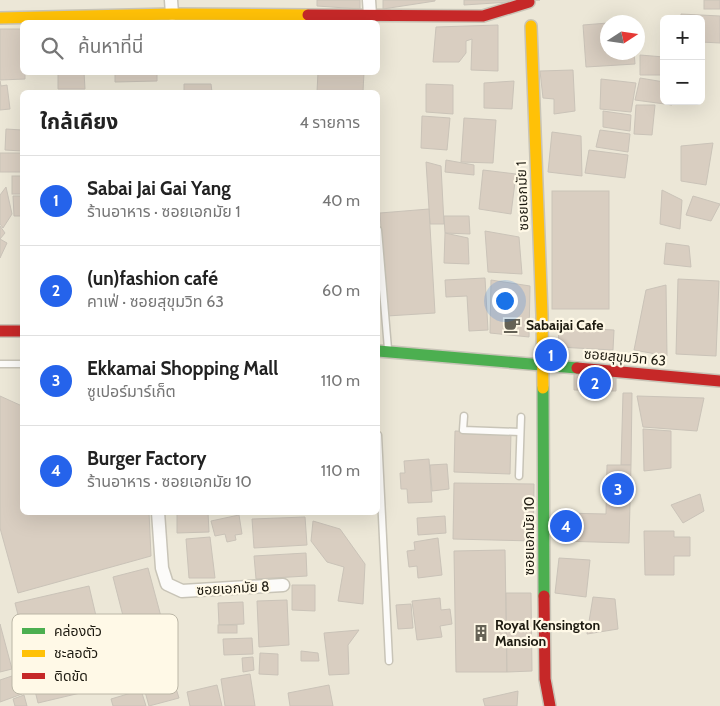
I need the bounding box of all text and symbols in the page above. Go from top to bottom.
north arrow [600,15,645,60]
map controls [660,15,705,105]
button: + [660,15,705,60]
search box [20,20,380,75]
icon: search [38,34,66,62]
text: ค้นหาที่นี่ [78,35,143,58]
button: − [660,60,705,105]
text: ใกล้เคียง [40,109,118,134]
text: 4 รายการ [299,113,360,132]
street label: ซอยเอกมัย 1 [512,161,532,231]
text: Sabai Jai Gai Yang [87,177,231,200]
text: 1 [53,191,59,210]
text: 40 m [322,191,360,210]
text: ร้านอาหาร · ซอยเอกมัย 1 [87,202,241,221]
text: (un)fashion café [87,267,218,290]
text: 2 [52,281,60,300]
text: 60 m [322,281,360,300]
your location [492,288,518,314]
text: คาเฟ่ · ซอยสุขุมวิท 63 [87,292,224,311]
cafe icon: Sabaijai Cafe [502,315,522,335]
place label: Sabaijai Cafe [526,316,604,334]
pin: 1 [535,336,567,374]
street label: ซอยสุขุมวิท 63 [583,344,667,370]
text: Ekkamai Shopping Mall [87,357,278,380]
pin: 2 [579,364,611,402]
text: 3 [52,371,60,390]
text: 110 m [321,371,360,390]
text: ซูเปอร์มาร์เก็ต [87,382,176,401]
text: Burger Factory [87,447,206,470]
text: 4 [51,461,61,480]
text: 110 m [321,461,360,480]
pin: 3 [602,470,634,508]
text: ร้านอาหาร · ซอยเอกมัย 10 [87,472,252,491]
street label: ซอยเอกมัย 10 [520,496,538,575]
pin: 4 [550,507,582,545]
street label: ซอยเอกมัย 8 [196,577,270,599]
legend [12,614,178,694]
place label: Royal Kensington Mansion [495,616,600,650]
text: คล่องตัว [54,622,102,640]
building icon: Royal Kensington Mansion [471,623,491,643]
text: ชะลอตัว [54,644,98,662]
text: ติดขัด [54,667,88,685]

